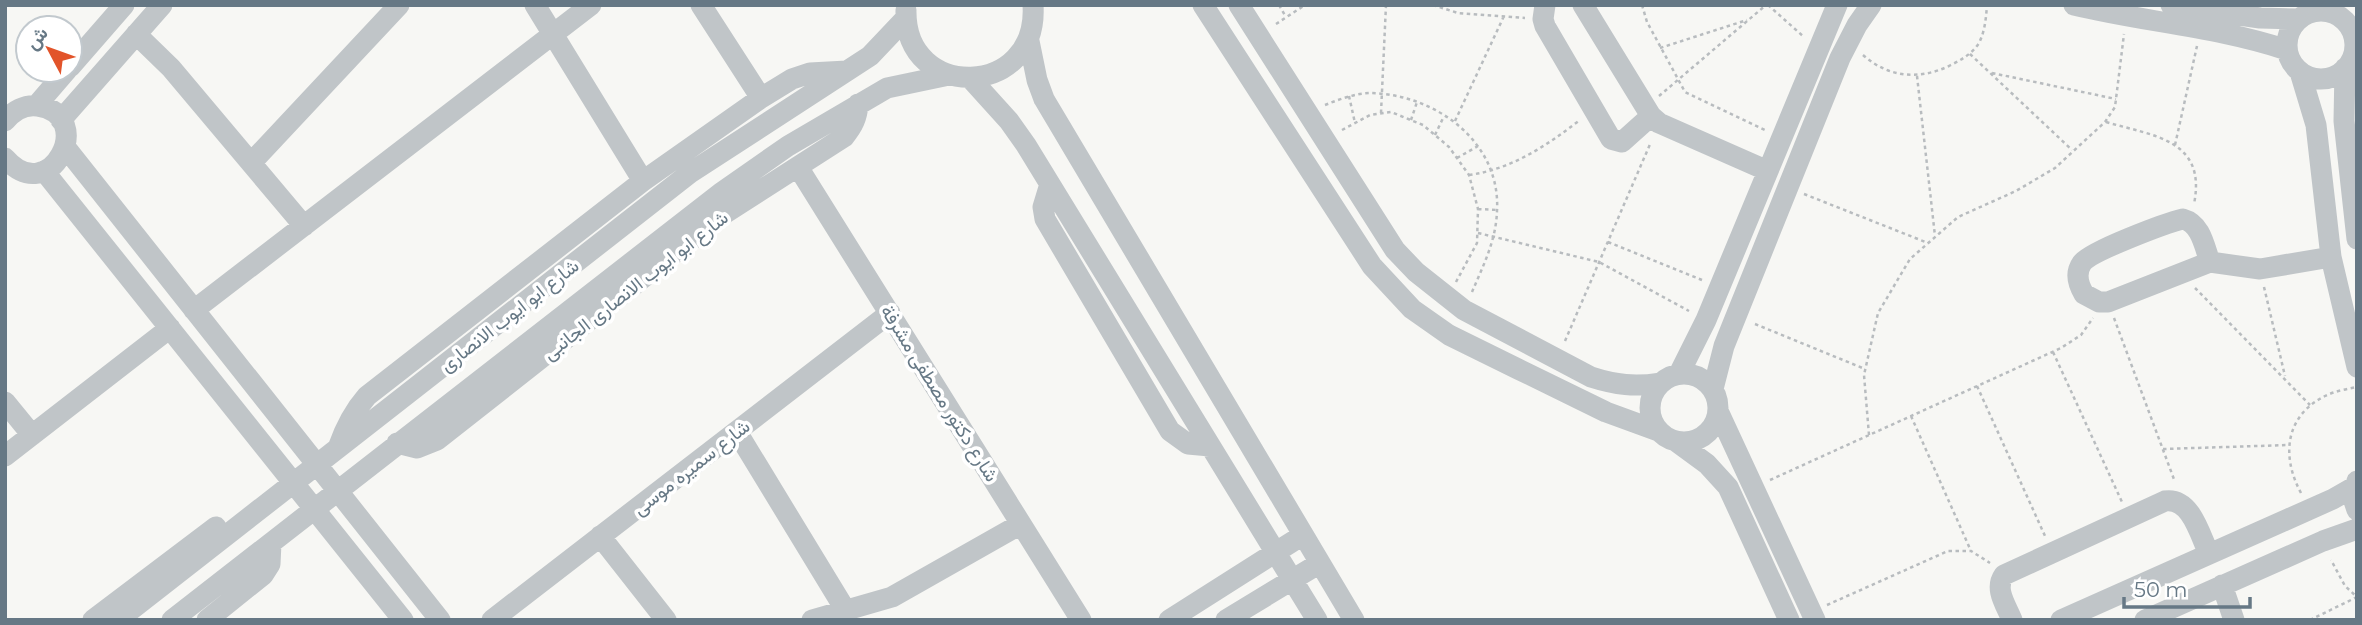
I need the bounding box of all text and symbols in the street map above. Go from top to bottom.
north arrow [14,14,84,84]
text: ش [20,22,53,54]
street label: شارع ابو ايوب الانصارى الجانبى [538,206,733,366]
street label: شارع ابو ايوب الانصارى [435,254,584,378]
street label: شارع دكتور مصطفى مشرفة [875,301,1003,486]
street label: شارع سميره موسى [628,415,755,521]
scale bar [2124,566,2250,610]
text: 50 m [2134,577,2188,602]

